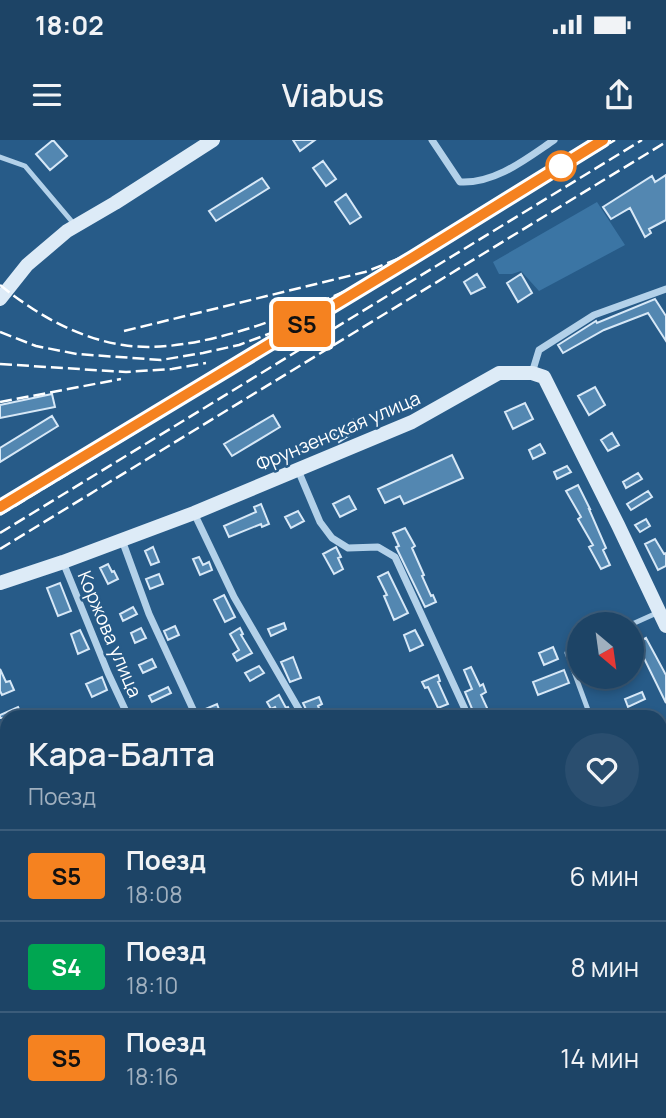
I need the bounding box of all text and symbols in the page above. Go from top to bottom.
text: 18:02 [35,7,104,43]
text: Viabus [282,73,384,117]
icon: menu [28,76,66,114]
icon: share [600,76,638,114]
unlabelled marker [546,151,576,181]
line badge: S5 [270,301,334,347]
text: S5 [287,307,317,340]
street label: Фрунзенская улица [252,385,424,477]
street label: Коржова улица [72,567,148,701]
north arrow [567,612,644,690]
map controls [567,612,644,689]
text: Кара-Балта [28,731,215,776]
button: heart [565,733,639,807]
text: Поезд [28,780,96,812]
text: Поезд [126,842,206,878]
text: 6 мин [570,858,639,894]
text: S5 [52,859,81,892]
text: 18:08 [126,878,183,910]
text: Поезд [126,933,206,969]
text: 8 мин [571,949,639,985]
text: S4 [51,950,82,983]
text: 18:10 [126,969,178,1001]
text: Поезд [126,1024,206,1060]
text: 14 мин [560,1040,639,1076]
text: S5 [52,1041,81,1074]
text: 18:16 [126,1060,178,1092]

